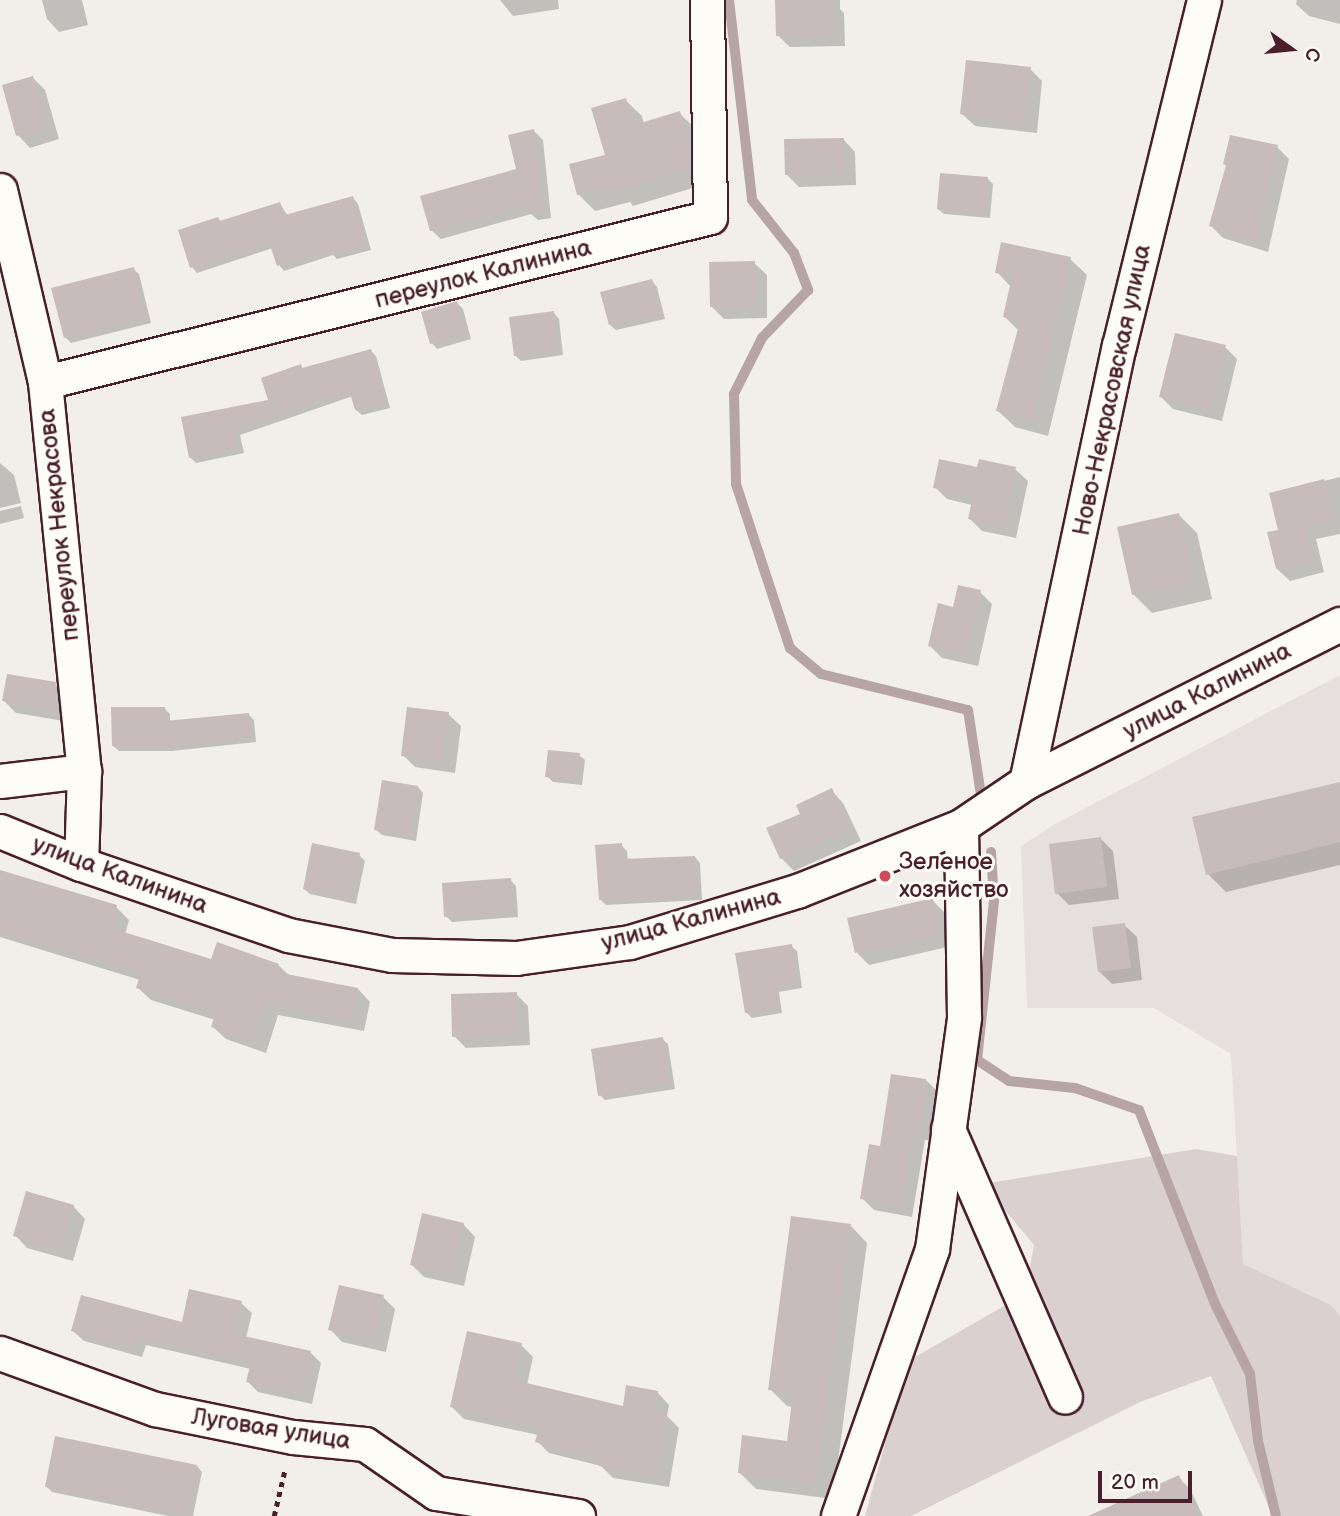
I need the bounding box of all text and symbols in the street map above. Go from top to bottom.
north arrow [1256,14,1326,84]
text: С [1299,45,1325,64]
street label: переулок Калинина [372,233,594,315]
street label: Ново-Некрасовская улица [1067,242,1157,538]
street label: переулок Некрасова [32,407,86,643]
street label: улица Калинина [1118,636,1296,746]
street label: улица Калинина [28,830,212,920]
place label: Зеленое хозяйство [899,848,1008,904]
marker: Зеленое хозяйство [877,868,893,884]
street label: улица Калинина [598,882,784,958]
street label: Луговая улица [189,1402,353,1456]
scale bar [1102,1456,1196,1500]
text: 20 m [1111,1470,1159,1495]

